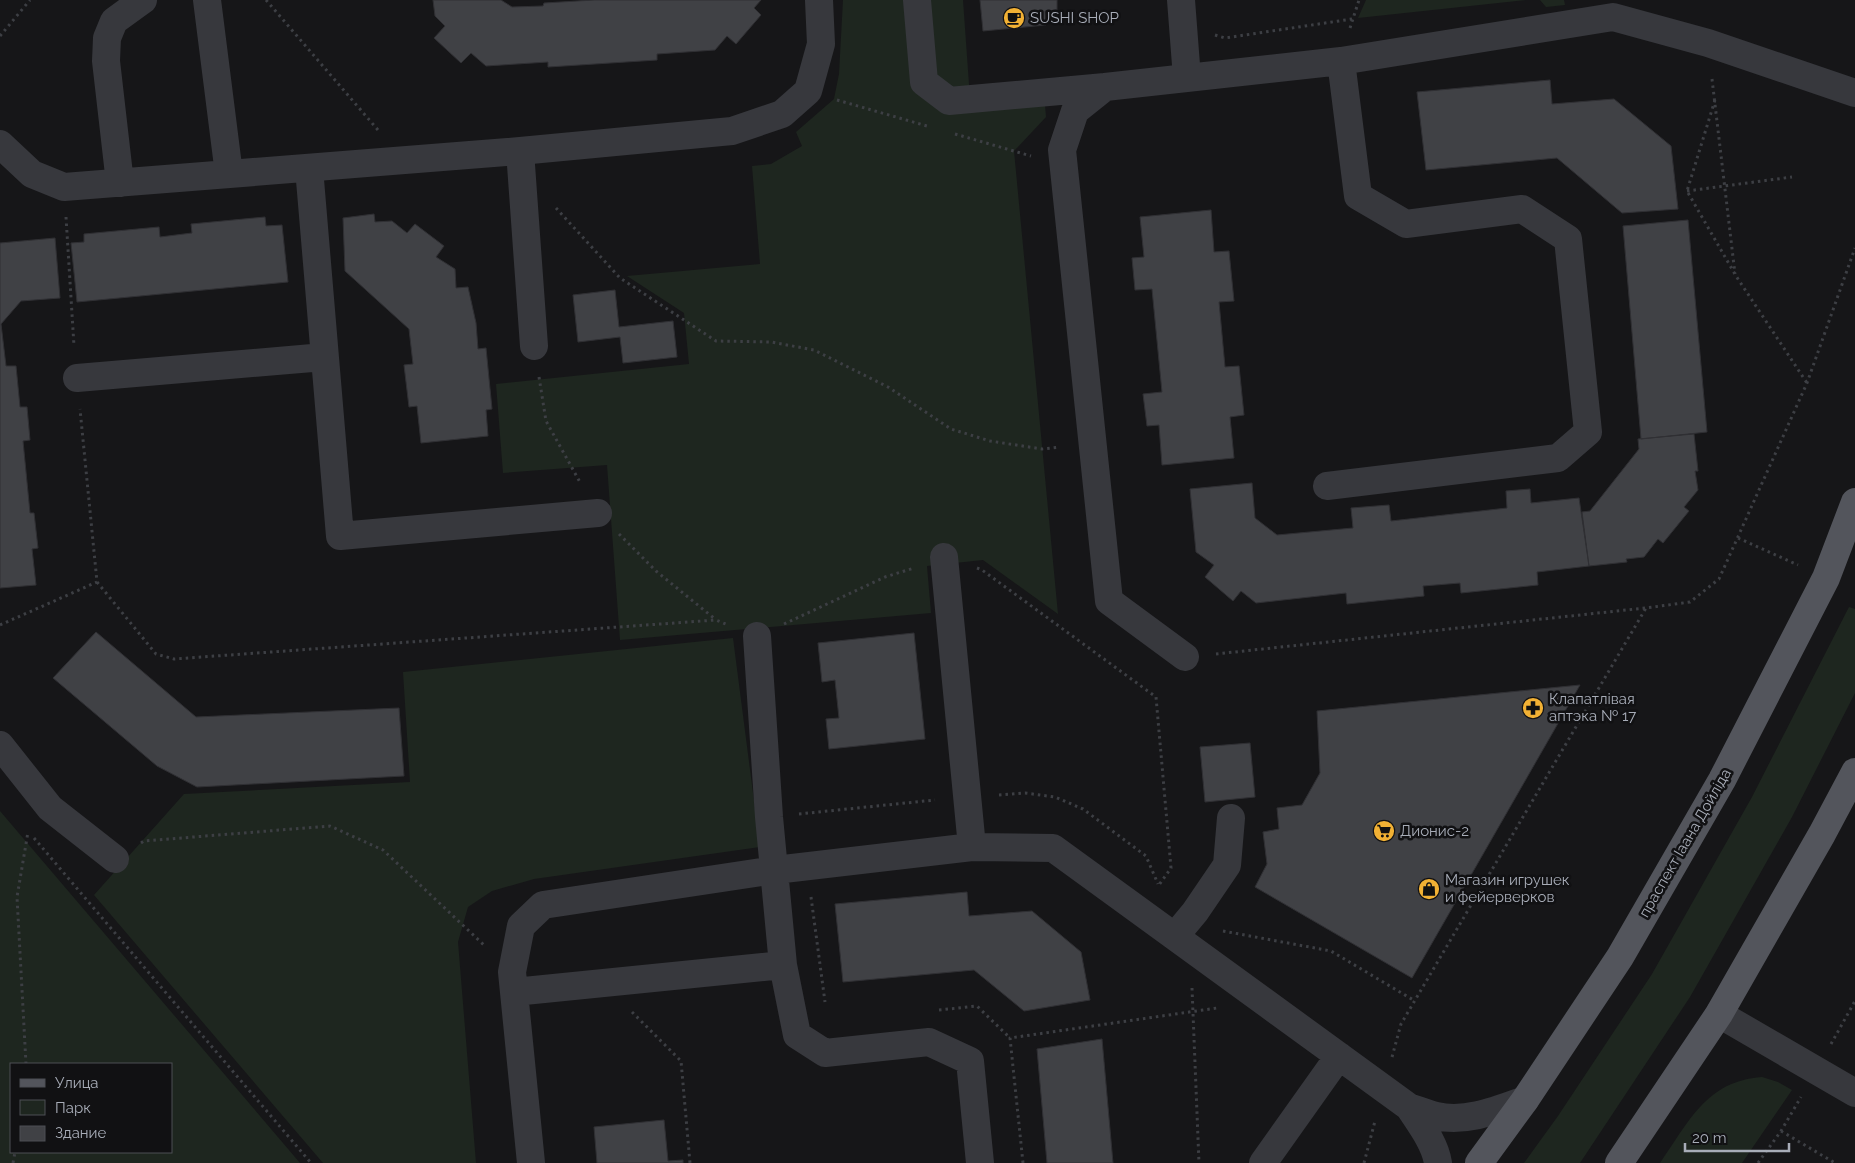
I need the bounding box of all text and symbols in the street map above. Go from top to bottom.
cafe icon: SUSHI SHOP [1002,6,1026,30]
place label: SUSHI SHOP [1030,9,1119,27]
place label: Клапатлівая аптэка № 17 [1549,690,1636,725]
pharmacy icon: Клапатлівая аптэка № 17 [1521,696,1545,720]
street label: праспект Іаана Дойліда [1635,765,1735,921]
supermarket icon: Дионис-2 [1372,819,1396,843]
place label: Дионис-2 [1400,822,1469,840]
place label: Магазин игрушек и фейерверков [1445,871,1570,906]
shop icon: Магазин игрушек и фейерверков [1417,877,1441,901]
legend [10,1063,172,1153]
text: Улица [55,1074,99,1092]
text: Парк [55,1099,91,1117]
scale bar [1685,1120,1789,1152]
text: Здание [55,1124,107,1142]
text: 20 m [1692,1129,1727,1147]

